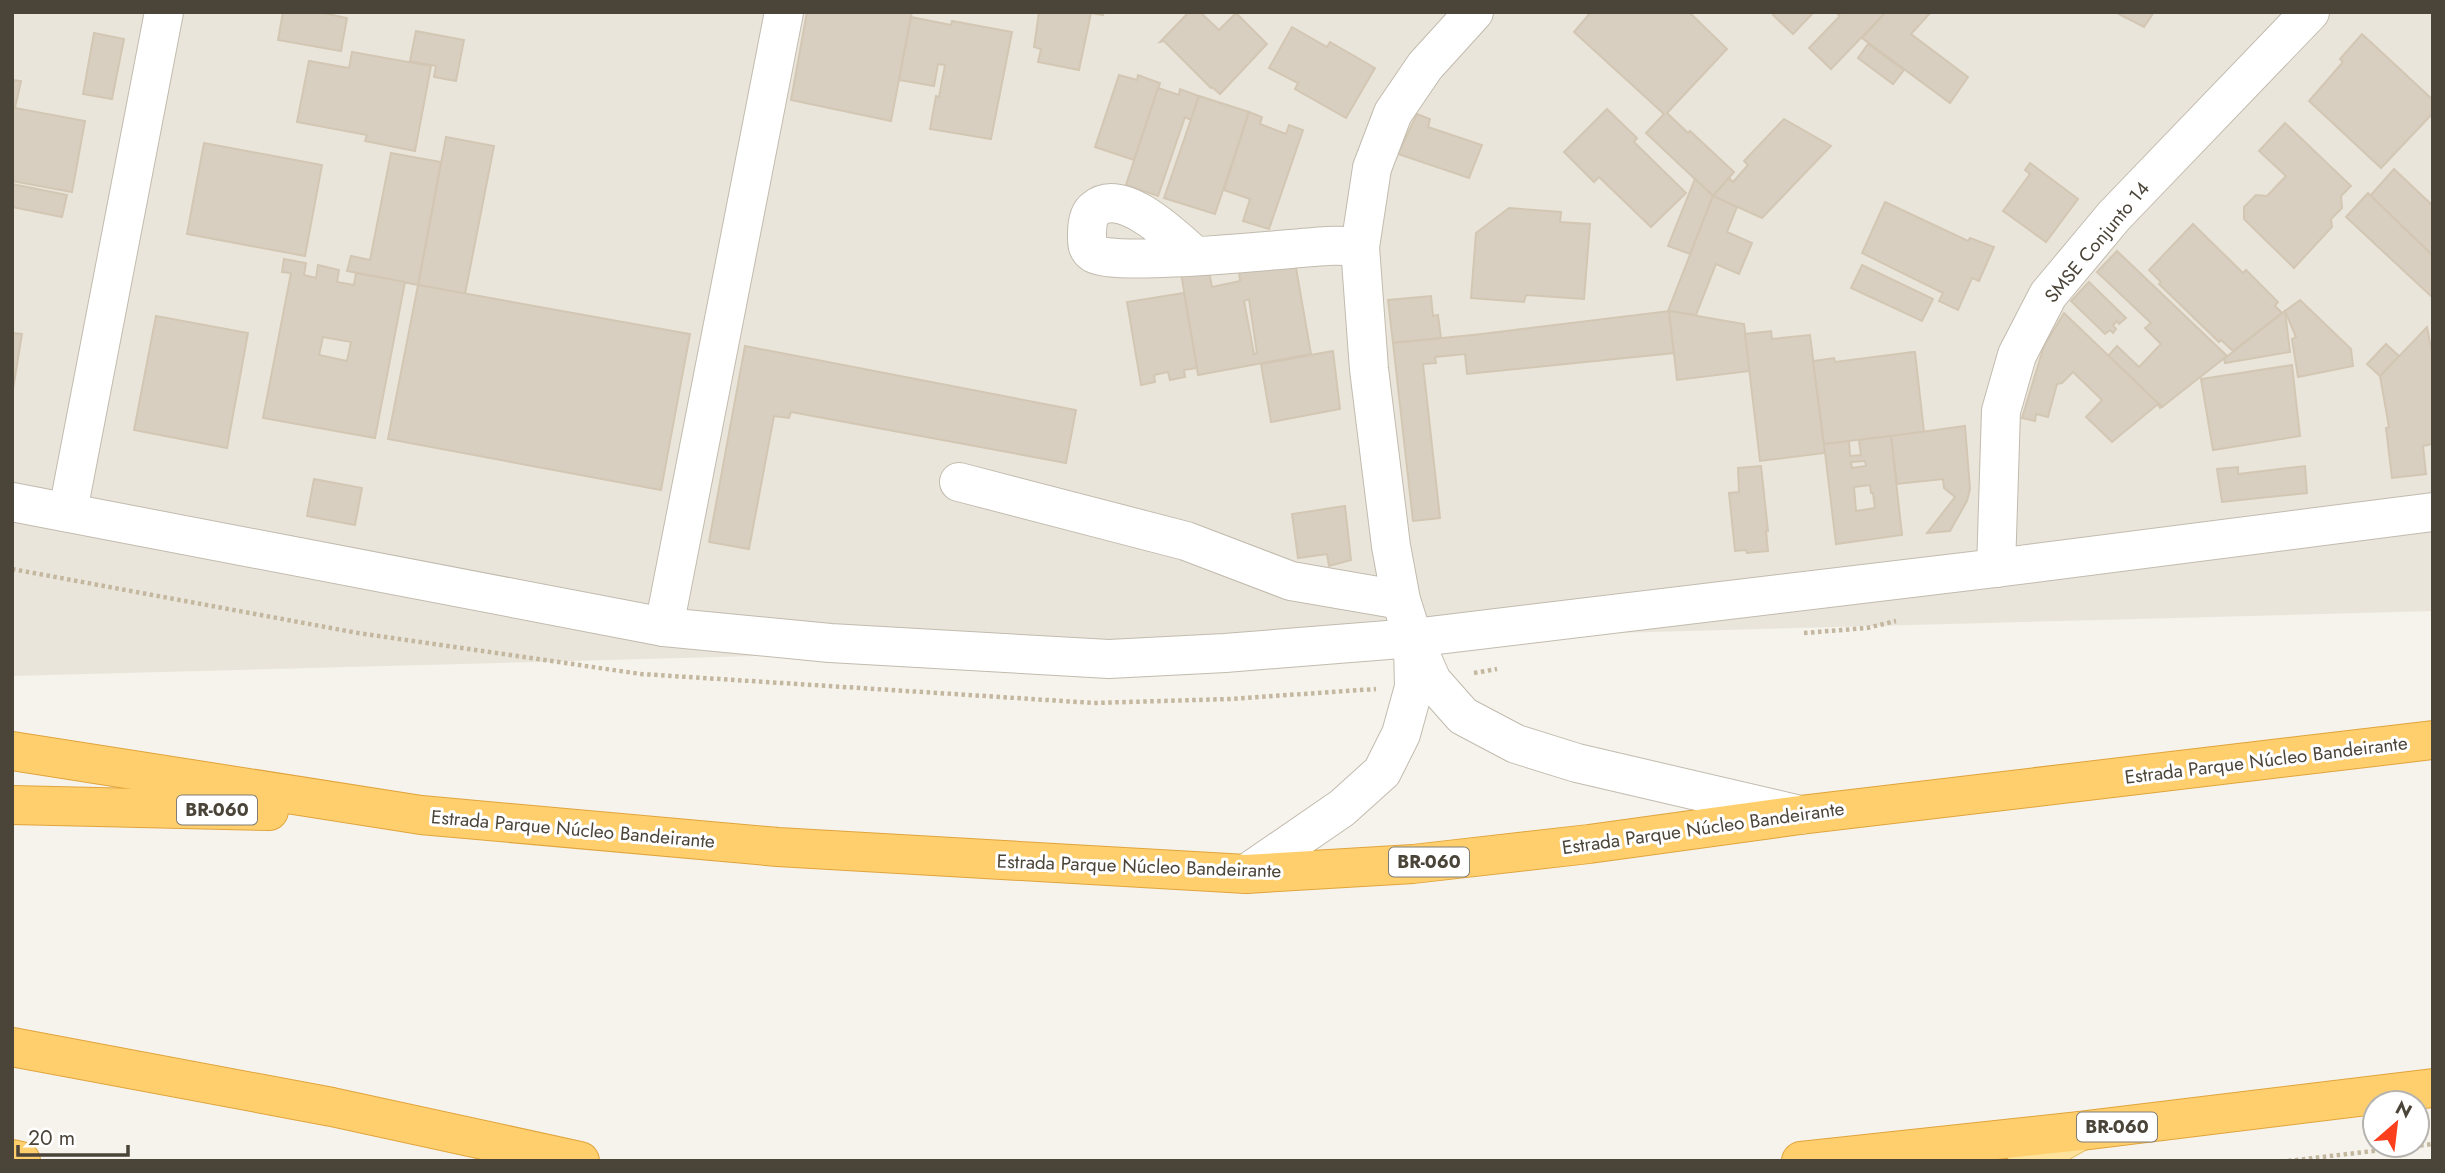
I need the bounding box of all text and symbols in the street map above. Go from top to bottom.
street label: SMSE Conjunto 14 [2038,176,2156,308]
street label: Estrada Parque Núcleo Bandeirante [2123,729,2409,791]
street label: Estrada Parque Núcleo Bandeirante [1560,795,1846,861]
road number: BR-060 [177,796,257,824]
street label: Estrada Parque Núcleo Bandeirante [430,803,716,855]
street label: Estrada Parque Núcleo Bandeirante [996,848,1282,884]
road number: BR-060 [1389,848,1469,876]
north arrow [2361,1089,2431,1159]
text: N [2391,1094,2417,1125]
road number: BR-060 [2077,1112,2157,1142]
scale bar [18,1114,128,1158]
text: 20 m [28,1123,75,1153]

